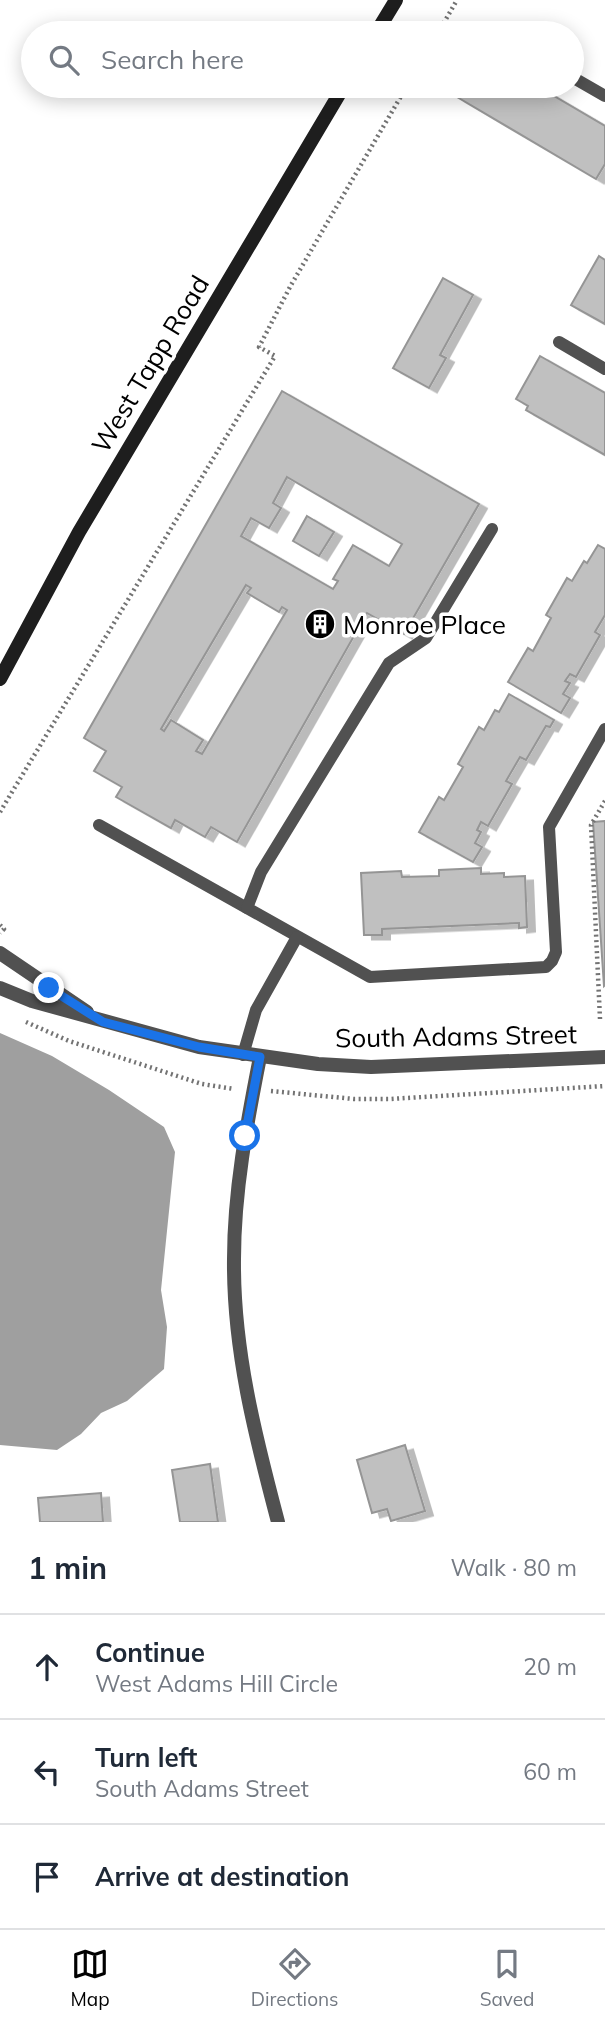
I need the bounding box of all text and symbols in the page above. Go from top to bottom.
search box [21,21,584,98]
icon: search [45,41,83,79]
text: Search here [101,43,244,76]
street label: West Tapp Road [84,269,216,459]
building icon: Monroe Place [303,607,337,641]
place label: Monroe Place [343,608,506,641]
route end [33,972,64,1003]
street label: South Adams Street [335,1017,577,1055]
route start [229,1120,260,1151]
text: 1 min [28,1549,107,1587]
text: Walk · 80 m [451,1553,577,1582]
text: Continue [95,1636,205,1669]
icon: ahead [28,1648,66,1686]
text: 20 m [523,1652,577,1681]
text: West Adams Hill Circle [95,1669,338,1698]
text: Turn left [95,1741,197,1774]
icon: left [28,1753,66,1791]
text: 60 m [523,1757,577,1786]
text: South Adams Street [95,1774,309,1803]
icon: arrive [28,1858,66,1896]
text: Arrive at destination [95,1860,350,1893]
tab: Map [71,1945,110,2011]
tab: Directions [251,1945,339,2011]
tab: Saved [480,1945,534,2011]

